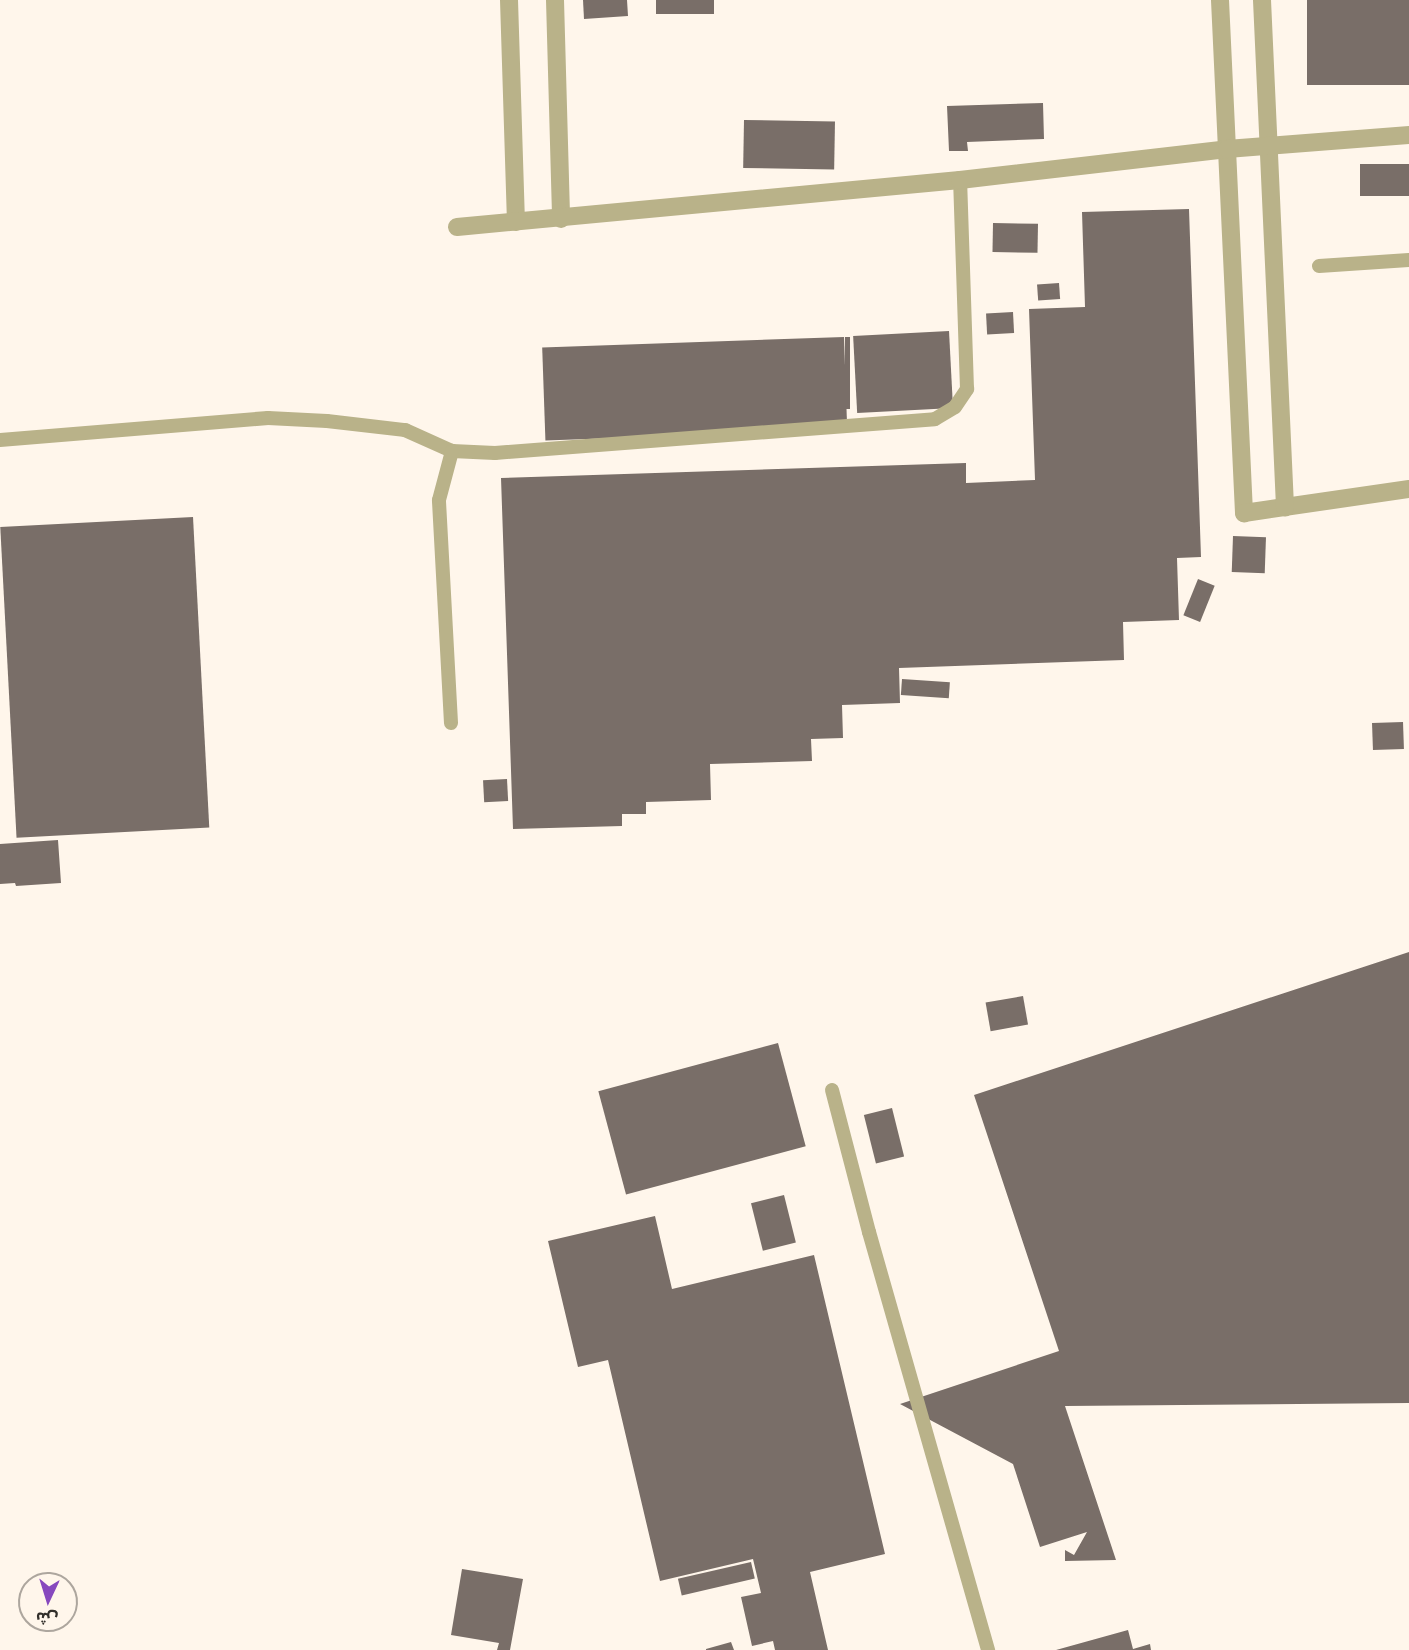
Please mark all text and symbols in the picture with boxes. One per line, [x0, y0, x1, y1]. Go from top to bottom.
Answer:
north arrow [18, 1572, 78, 1632]
text: ش [35, 1608, 58, 1629]

